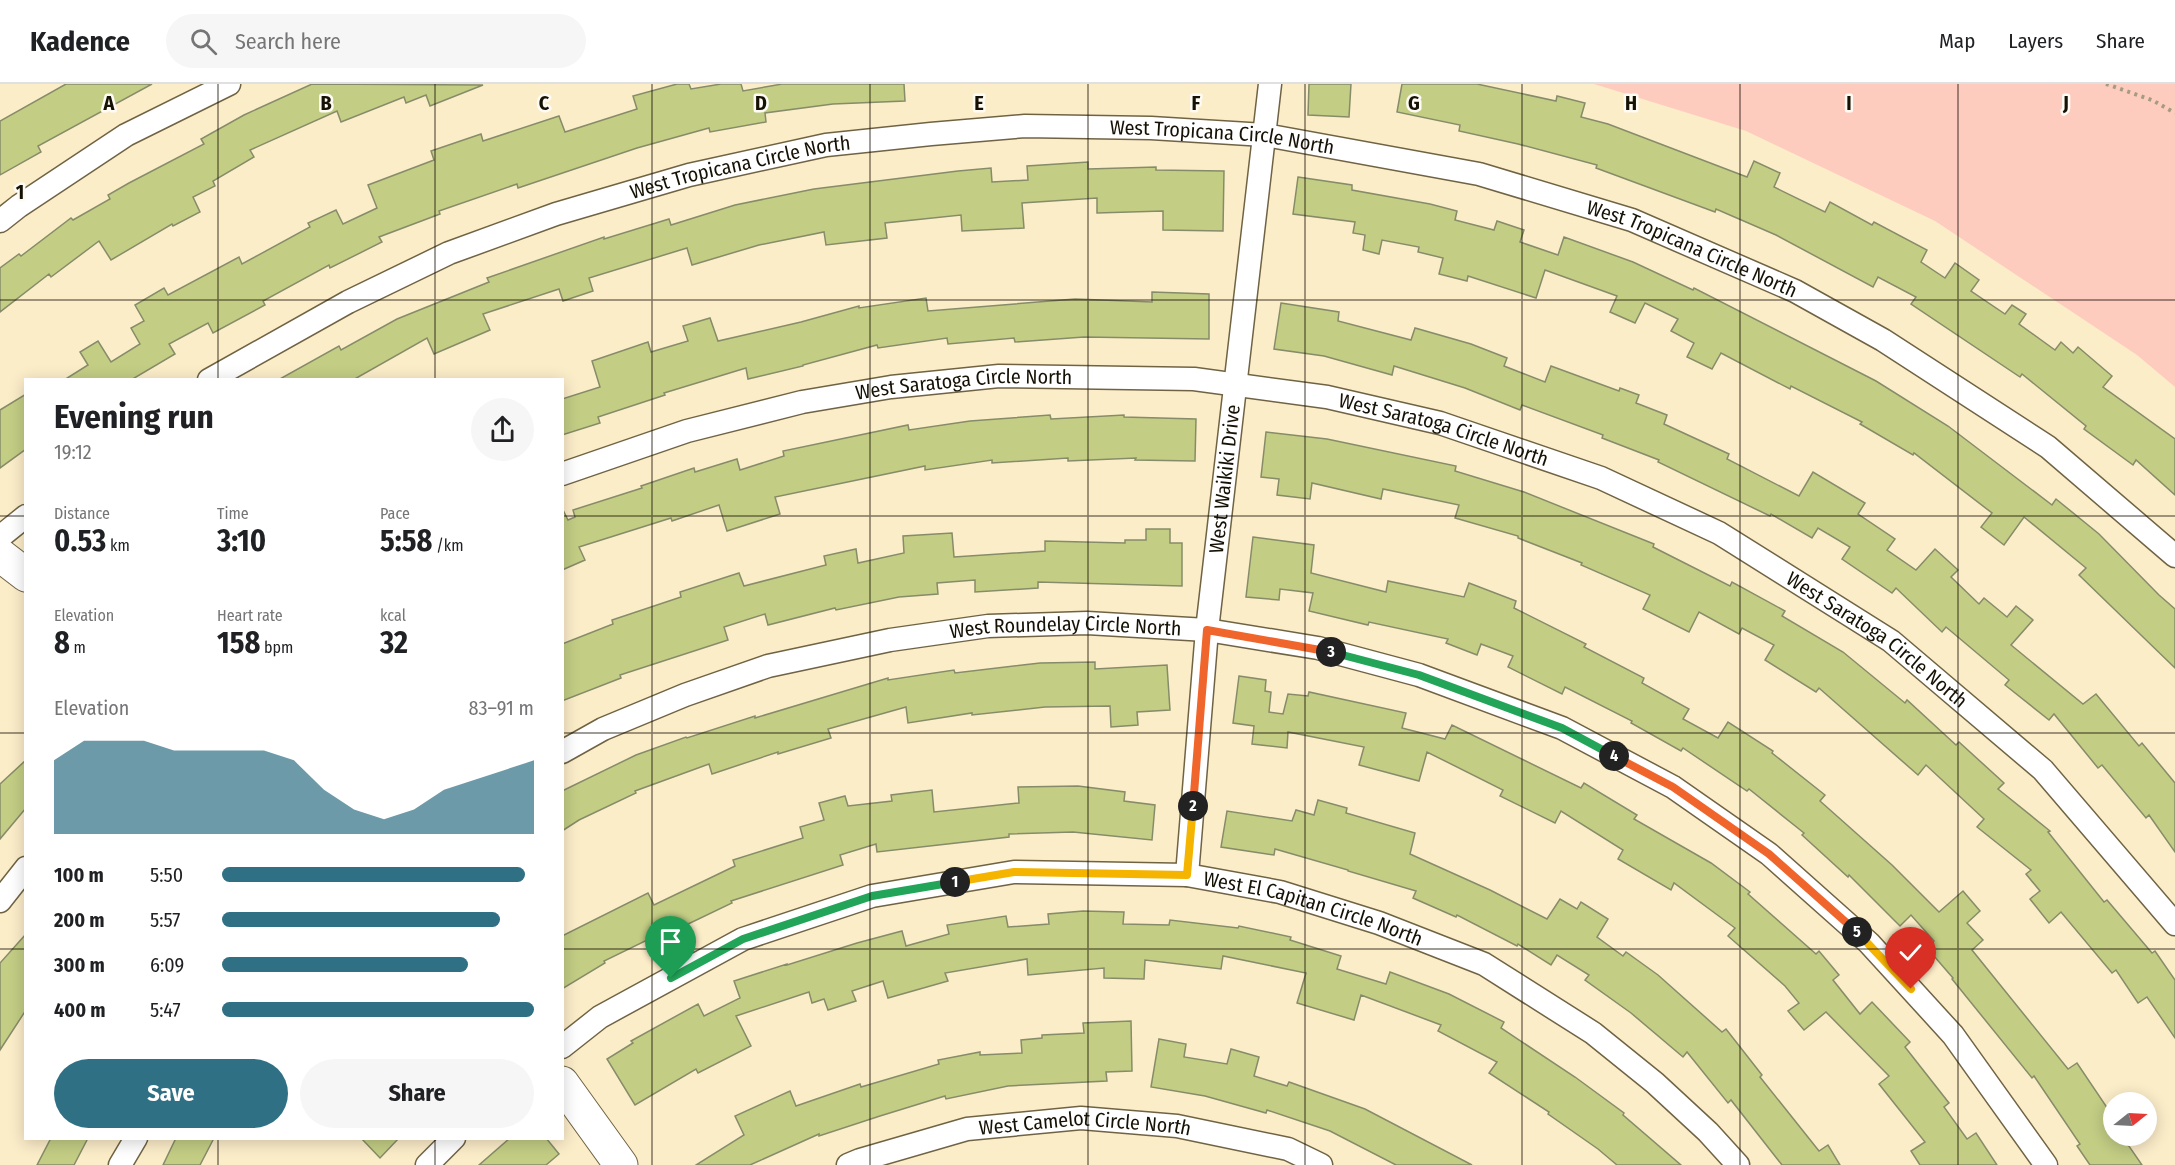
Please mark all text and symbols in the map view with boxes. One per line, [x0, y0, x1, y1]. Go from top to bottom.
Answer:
search box [166, 14, 586, 68]
text: Kadence [30, 25, 130, 58]
icon: search [187, 25, 220, 58]
text: Search here [235, 28, 341, 55]
text: Map [1939, 28, 1975, 54]
text: Layers [2008, 28, 2063, 54]
text: Share [2096, 28, 2145, 54]
text: A [103, 91, 116, 115]
text: B [320, 91, 332, 115]
text: C [539, 91, 550, 115]
text: D [755, 91, 767, 115]
text: E [974, 91, 984, 115]
text: F [1192, 91, 1201, 115]
text: G [1408, 91, 1420, 115]
text: H [1625, 91, 1637, 115]
text: I [1846, 91, 1852, 115]
text: J [2062, 91, 2069, 115]
street label: West Tropicana Circle North [1110, 115, 1336, 159]
street label: West Tropicana Circle North [627, 131, 852, 204]
text: 1 [16, 180, 24, 204]
street label: West Tropicana Circle North [1584, 195, 1801, 303]
street label: West Saratoga Circle North [854, 364, 1072, 405]
street label: West Saratoga Circle North [1336, 388, 1552, 471]
text: Evening run [54, 397, 214, 437]
button: share [471, 398, 534, 461]
street label: West Waikiki Drive [1204, 403, 1245, 554]
text: 19:12 [54, 440, 92, 464]
text: Distance [54, 504, 110, 523]
text: Time [217, 504, 249, 523]
text: Pace [380, 504, 410, 523]
text: 0.53 [54, 523, 106, 559]
text: 3:10 [217, 523, 266, 559]
text: 5:58 [380, 523, 432, 559]
text: km [106, 536, 130, 555]
text: /km [432, 536, 463, 555]
street label: West Saratoga Circle North [1782, 567, 1972, 713]
text: Elevation [54, 606, 114, 625]
text: Heart rate [217, 606, 283, 625]
text: kcal [380, 606, 406, 625]
street label: West Roundelay Circle North [948, 611, 1182, 643]
text: 8 [54, 625, 70, 661]
text: 158 [217, 625, 260, 661]
text: 32 [380, 625, 408, 661]
pin: 3 [1316, 637, 1346, 667]
text: m [70, 638, 86, 657]
text: bpm [260, 638, 293, 657]
text: 3 [1327, 642, 1335, 661]
text: Elevation [54, 696, 129, 720]
text: 83–91 m [468, 696, 534, 720]
pin: 4 [1599, 741, 1629, 771]
text: 4 [1610, 746, 1618, 765]
pin: 2 [1178, 791, 1208, 821]
text: 2 [1189, 796, 1197, 815]
text: 100 m [54, 863, 104, 887]
text: 5:50 [150, 863, 183, 887]
street label: West El Capitan Circle North [1202, 866, 1426, 951]
pin: 1 [940, 867, 970, 897]
text: 1 [952, 872, 958, 891]
text: 200 m [54, 908, 105, 932]
text: 5:57 [150, 908, 180, 932]
pin [645, 916, 696, 978]
pin: 5 [1842, 917, 1872, 947]
text: 5 [1853, 922, 1861, 941]
icon: arrive [654, 925, 687, 958]
pin [1885, 927, 1936, 989]
icon: check [1894, 936, 1927, 969]
text: 300 m [54, 953, 105, 977]
text: 6:09 [150, 953, 184, 977]
text: 400 m [54, 998, 106, 1022]
text: 5:47 [150, 998, 181, 1022]
button: Save [54, 1059, 288, 1128]
button: Share [300, 1059, 534, 1128]
north arrow [2103, 1092, 2157, 1146]
map controls [2103, 1092, 2157, 1146]
street label: West Camelot Circle North [978, 1106, 1193, 1141]

